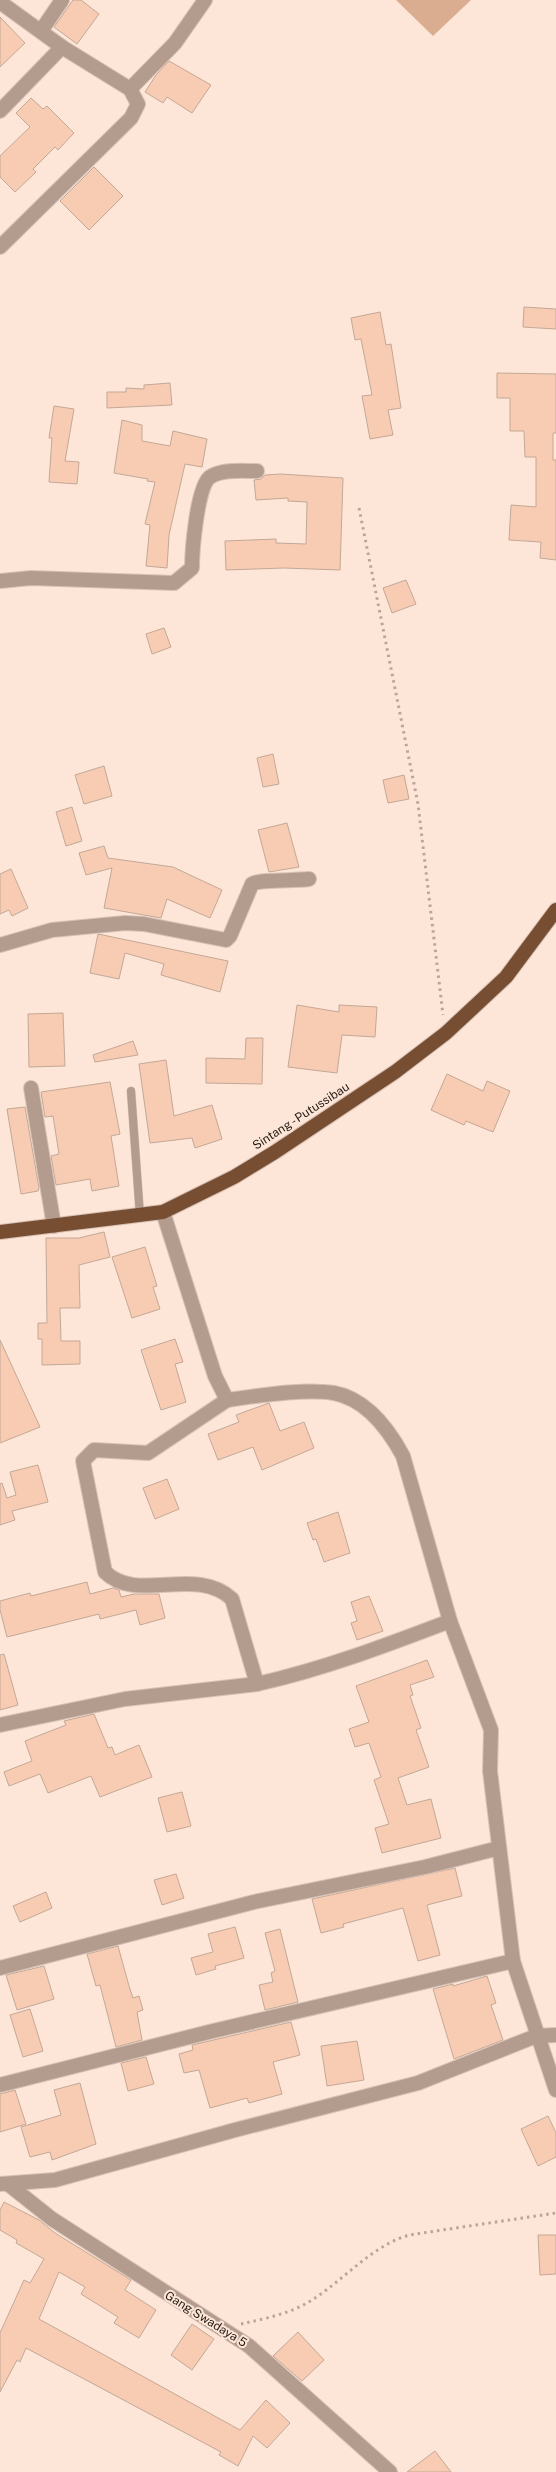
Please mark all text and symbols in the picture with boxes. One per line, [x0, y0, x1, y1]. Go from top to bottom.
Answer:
street label: Sintang - Putussibau [250, 1079, 352, 1152]
street label: Gang Swadaya 5 [163, 2288, 250, 2350]

